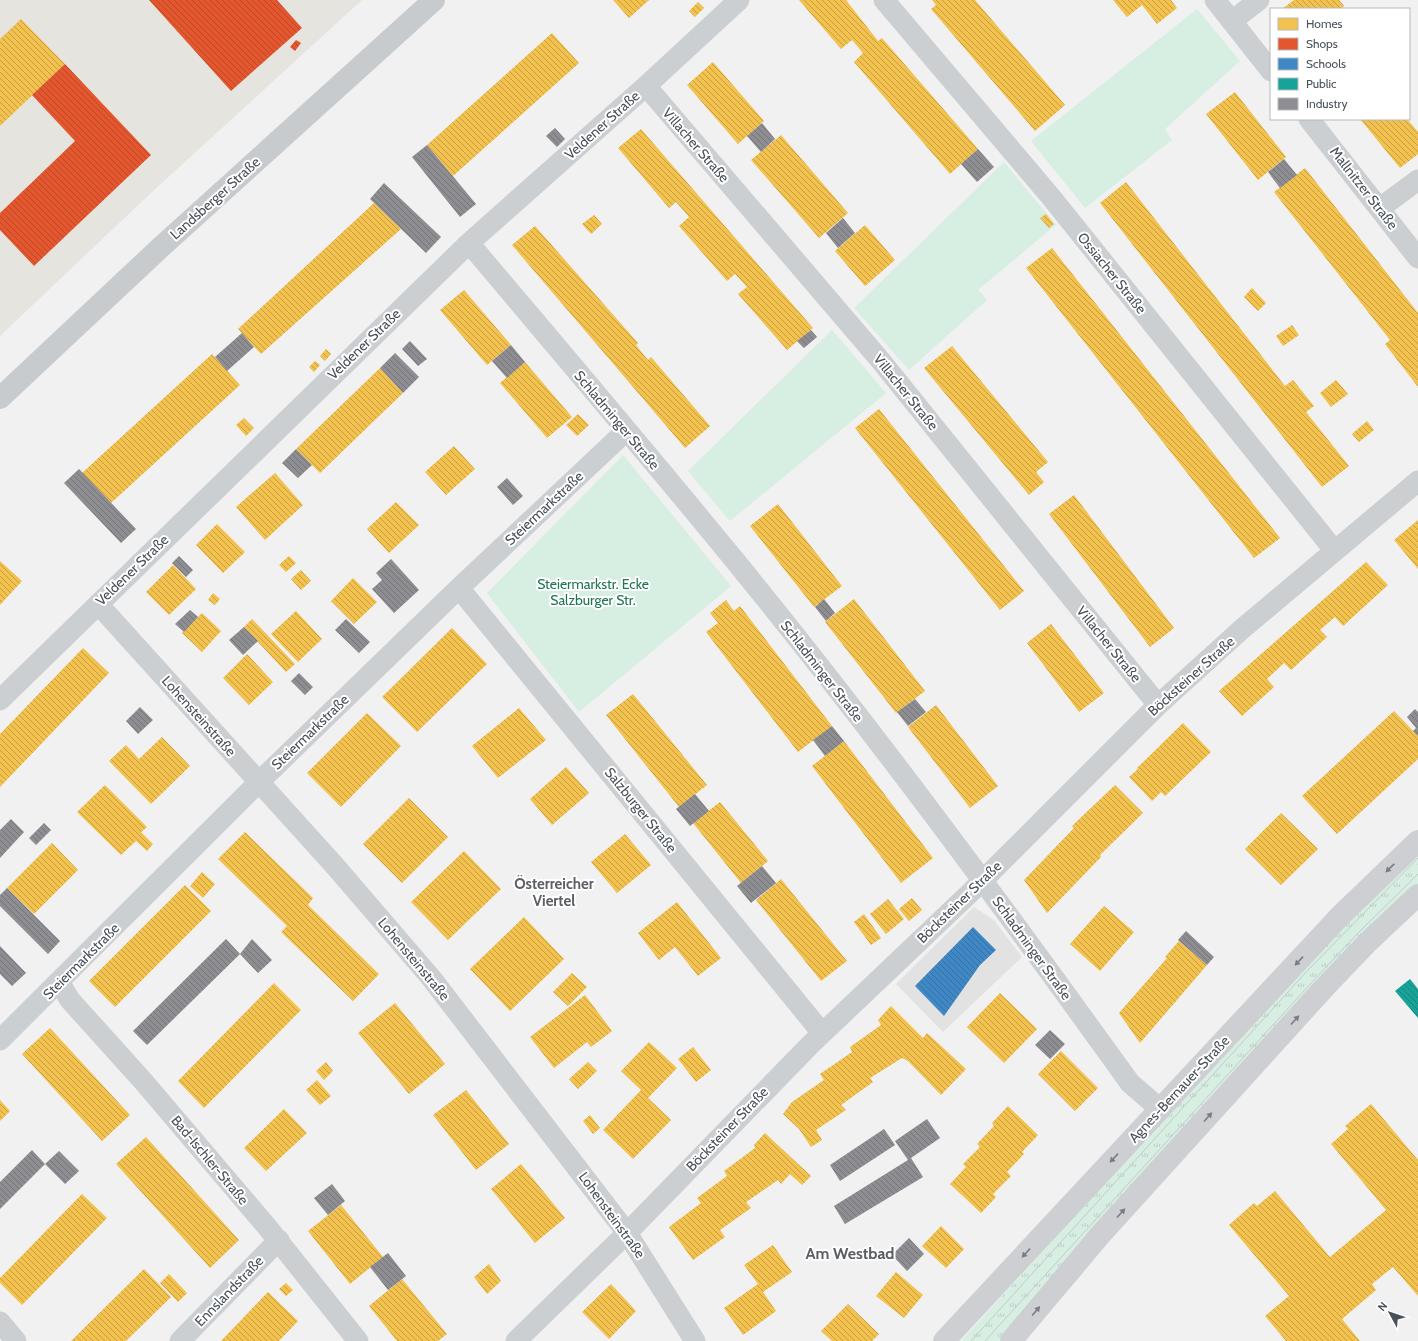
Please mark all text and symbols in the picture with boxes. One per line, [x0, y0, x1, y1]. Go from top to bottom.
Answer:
legend [1270, 8, 1410, 120]
text: Homes [1306, 16, 1343, 31]
text: Shops [1306, 36, 1338, 51]
text: Schools [1306, 56, 1346, 71]
text: Public [1306, 76, 1337, 91]
street label: Veldener Straße [561, 87, 643, 163]
text: Industry [1306, 96, 1347, 111]
street label: Villacher Straße [659, 104, 733, 186]
street label: Mallnitzer Straße [1326, 143, 1402, 233]
street label: Landsberger Straße [166, 153, 264, 243]
street label: Ossiacher Straße [1074, 229, 1150, 317]
street label: Veldener Straße [324, 305, 404, 383]
street label: Villacher Straße [870, 350, 942, 434]
street label: Schladminger Straße [570, 367, 664, 473]
street label: Steiermarkstraße [501, 467, 587, 549]
street label: Veldener Straße [92, 531, 172, 609]
park label: Steiermarkstr. Ecke Salzburger Str. [537, 575, 649, 609]
street label: Villacher Straße [1073, 602, 1145, 686]
street label: Schladminger Straße [777, 617, 867, 725]
street label: Böcksteiner Straße [1144, 632, 1238, 720]
street label: Lohensteinstraße [158, 672, 240, 760]
street label: Steiermarkstraße [267, 691, 353, 773]
street label: Salzburger Straße [601, 764, 681, 856]
street label: Böcksteiner Straße [913, 857, 1005, 947]
one-way arrow [1385, 863, 1395, 873]
district label: Österreicher Viertel [514, 874, 594, 910]
street label: Schladminger Straße [988, 893, 1076, 1003]
street label: Lohensteinstraße [374, 914, 454, 1004]
street label: Steiermarkstraße [39, 919, 123, 1003]
one-way arrow [1295, 956, 1304, 965]
one-way arrow [1291, 1015, 1300, 1025]
street label: Agnes-Bernauer-Straße [1125, 1032, 1233, 1146]
street label: Böcksteiner Straße [682, 1083, 772, 1175]
one-way arrow [1204, 1111, 1213, 1122]
street label: Bad-Ischler-Straße [167, 1112, 253, 1208]
one-way arrow [1110, 1153, 1119, 1163]
street label: Lohensteinstraße [575, 1168, 649, 1262]
one-way arrow [1116, 1208, 1126, 1218]
district label: Am Westbad [805, 1244, 895, 1263]
one-way arrow [1021, 1248, 1031, 1258]
street label: Ennslandstraße [191, 1252, 267, 1330]
north arrow [1370, 1293, 1410, 1333]
text: N [1374, 1299, 1390, 1314]
one-way arrow [1032, 1306, 1041, 1317]

